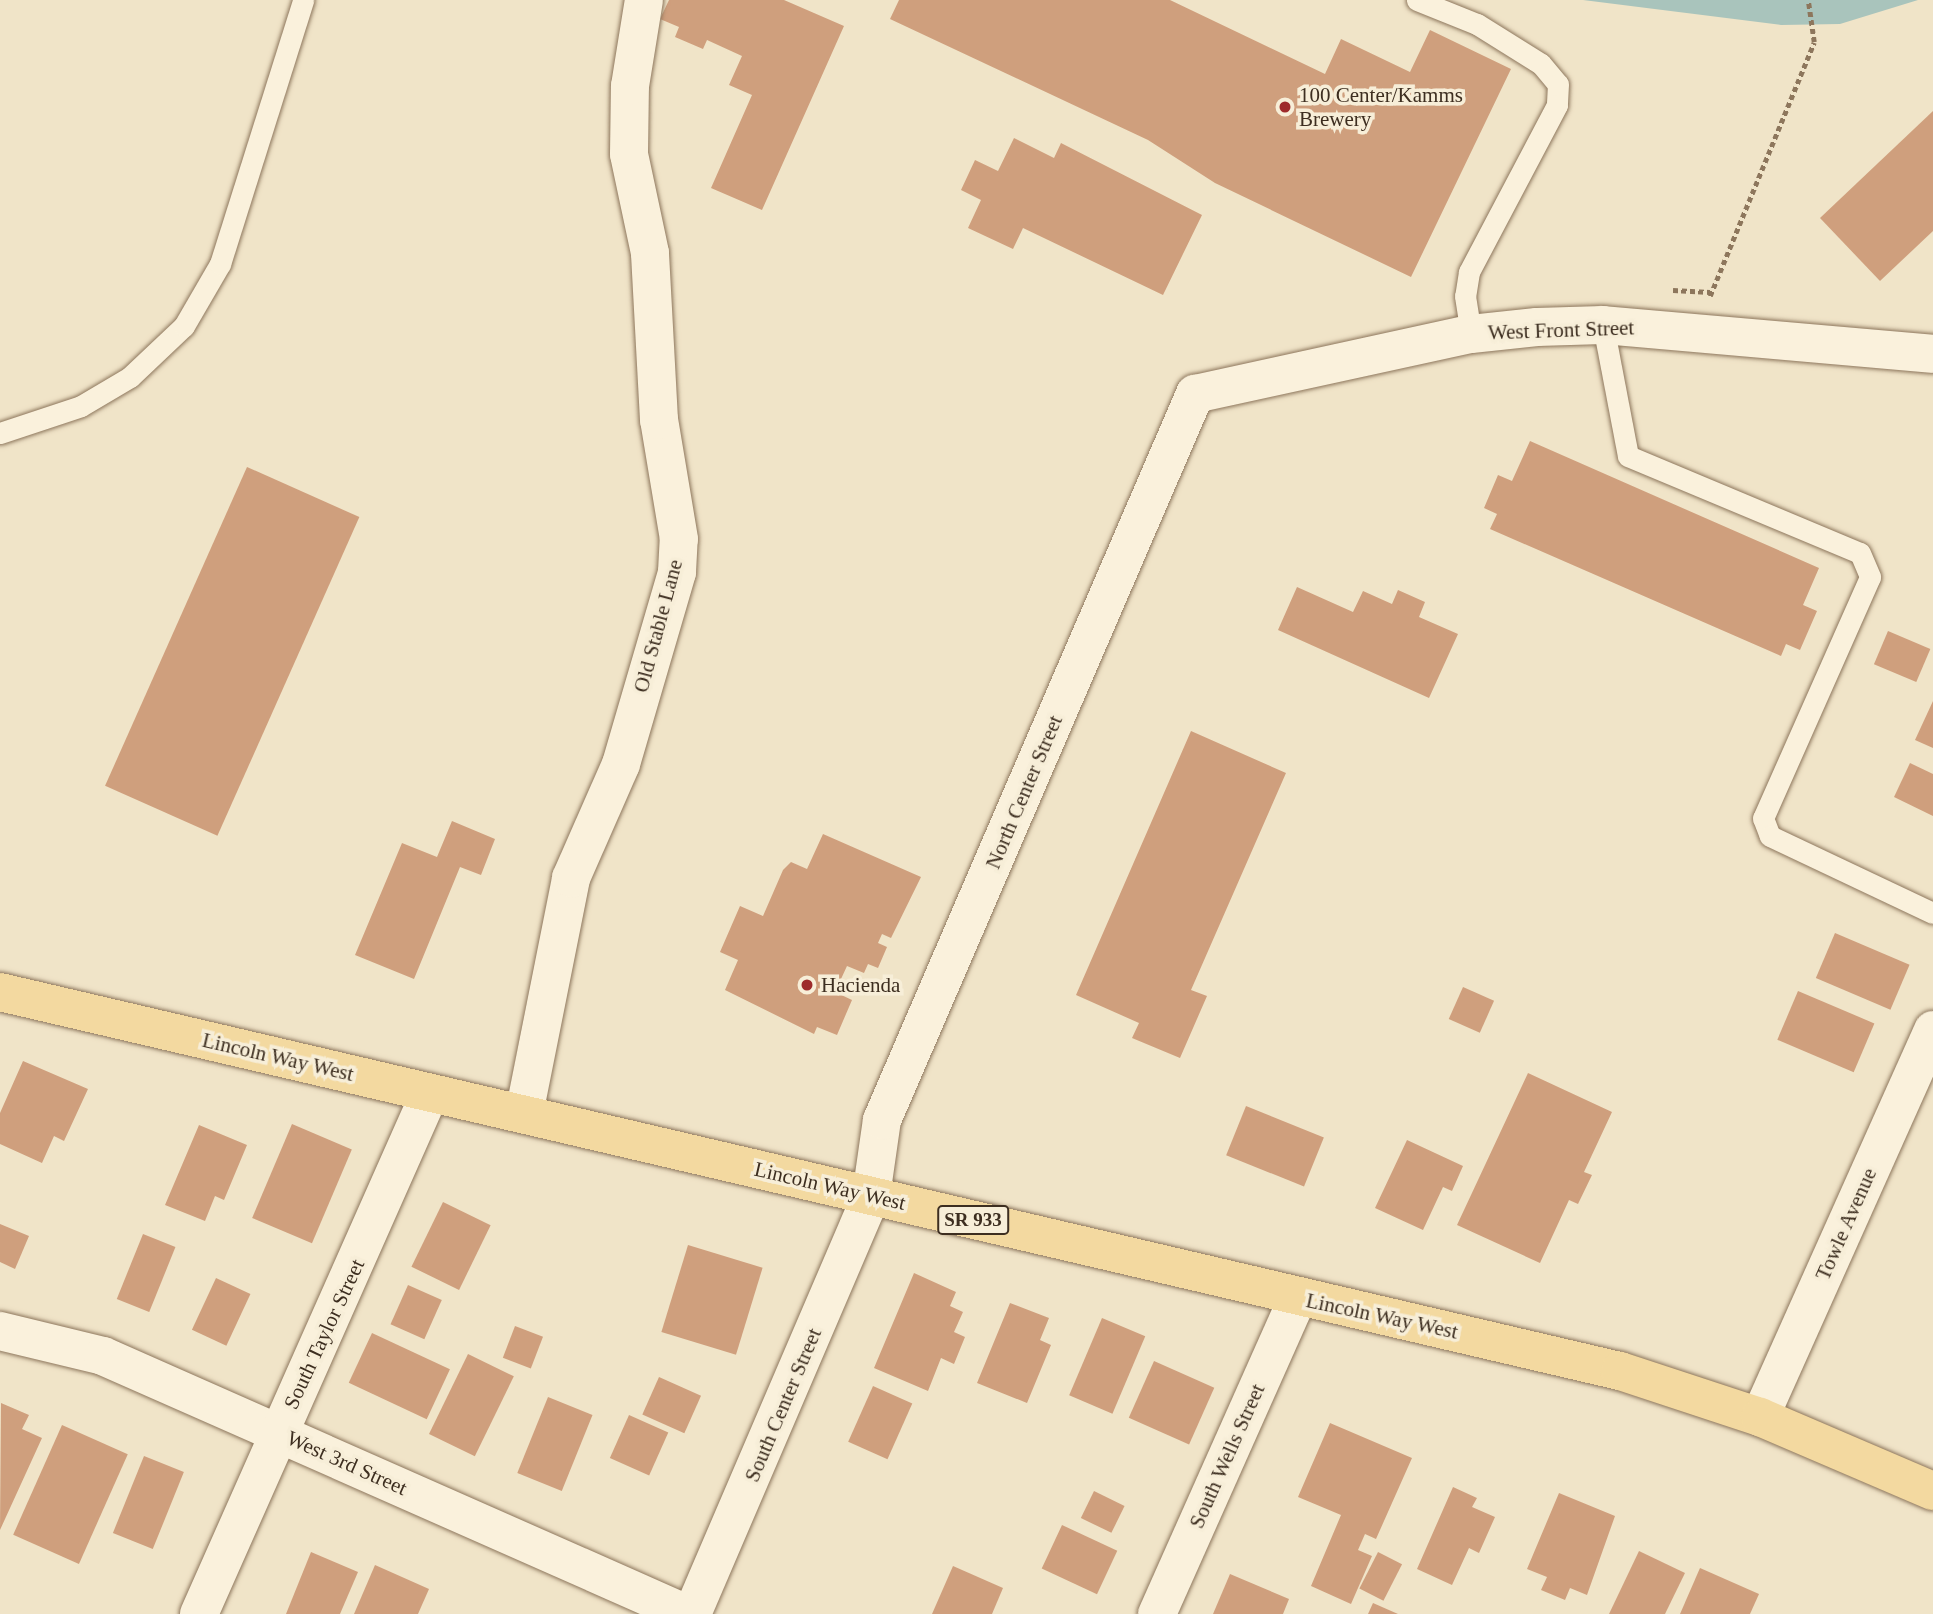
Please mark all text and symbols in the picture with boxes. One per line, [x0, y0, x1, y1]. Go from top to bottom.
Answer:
place label: 100 Center/Kamms Brewery [1299, 82, 1463, 132]
marker: 100 Center/Kamms Brewery [1277, 99, 1293, 115]
street label: West Front Street [1487, 315, 1635, 345]
street label: Old Stable Lane [628, 557, 688, 695]
street label: North Center Street [980, 711, 1068, 873]
place label: Hacienda [821, 972, 900, 998]
marker: Hacienda [799, 977, 815, 993]
street label: Lincoln Way West [200, 1027, 356, 1087]
street label: Lincoln Way West [752, 1156, 908, 1216]
street label: Towle Avenue [1810, 1164, 1882, 1284]
road number: SR 933 [936, 1204, 1010, 1236]
street label: South Taylor Street [278, 1255, 370, 1413]
street label: Lincoln Way West [1303, 1288, 1461, 1344]
street label: South Center Street [739, 1324, 827, 1486]
street label: South Wells Street [1184, 1380, 1270, 1532]
street label: West 3rd Street [283, 1425, 411, 1501]

